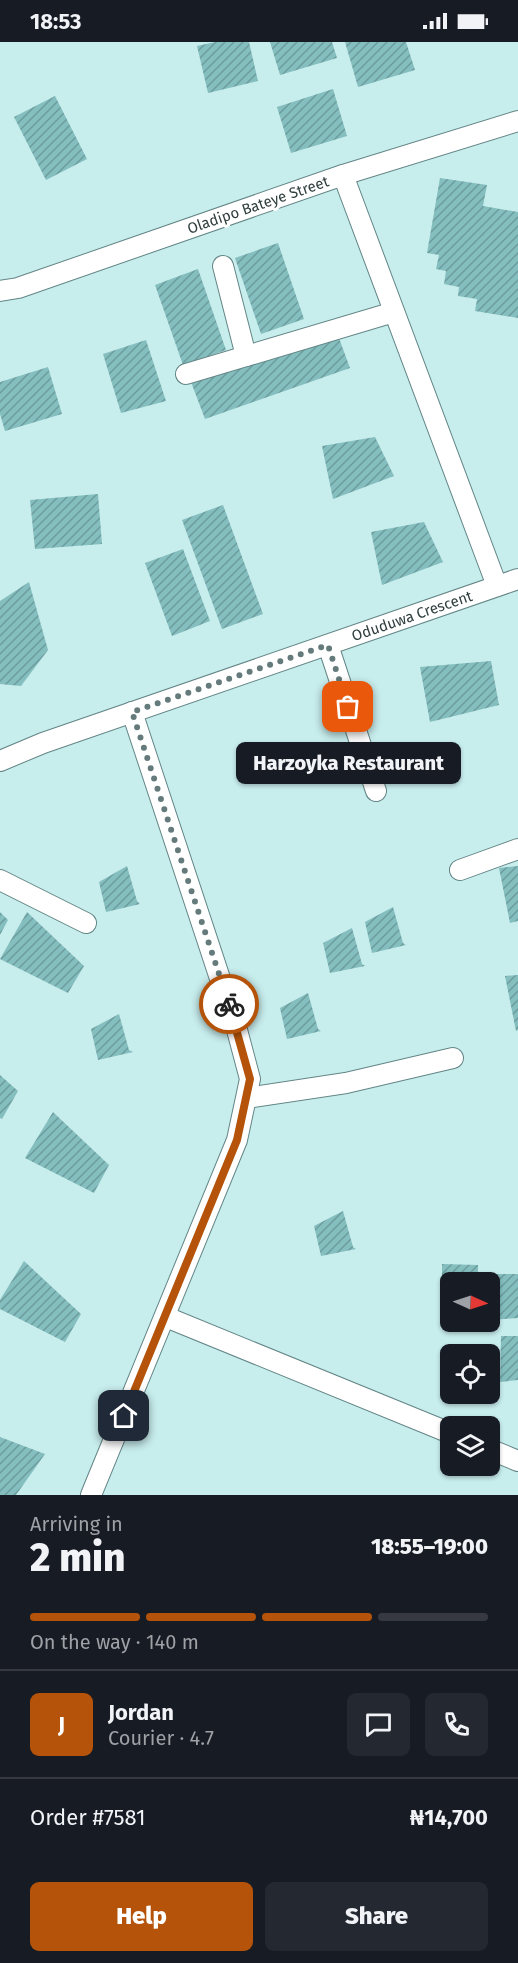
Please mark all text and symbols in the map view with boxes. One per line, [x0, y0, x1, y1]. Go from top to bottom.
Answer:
text: 18:53 [30, 8, 81, 35]
street label: Oladipo Bateye Street [185, 172, 332, 238]
street label: Oduduwa Crescent [349, 587, 475, 645]
pin [322, 681, 373, 732]
icon: bag [331, 690, 364, 723]
callout: Harzoyka Restaurant [236, 743, 460, 785]
text: Harzoyka Restaurant [253, 751, 444, 775]
courier [199, 974, 259, 1034]
icon: bike [213, 988, 246, 1021]
north arrow [440, 1272, 500, 1332]
map controls [440, 1272, 500, 1476]
button: locate [440, 1344, 500, 1404]
pin [98, 1390, 149, 1441]
icon: home [107, 1399, 140, 1432]
button: layers [440, 1416, 500, 1476]
text: Arriving in [30, 1512, 123, 1536]
text: 18:55–19:00 [371, 1533, 488, 1560]
text: 2 min [30, 1535, 126, 1581]
text: On the way · 140 m [30, 1630, 199, 1654]
button: chat [347, 1693, 410, 1756]
button: phone [425, 1693, 488, 1756]
text: Jordan [108, 1699, 174, 1726]
text: J [58, 1711, 65, 1738]
text: Courier · 4.7 [108, 1726, 214, 1750]
text: Order #7581 [30, 1804, 145, 1831]
text: ₦14,700 [410, 1804, 488, 1831]
button: Help [30, 1882, 253, 1951]
button: Share [265, 1882, 488, 1951]

